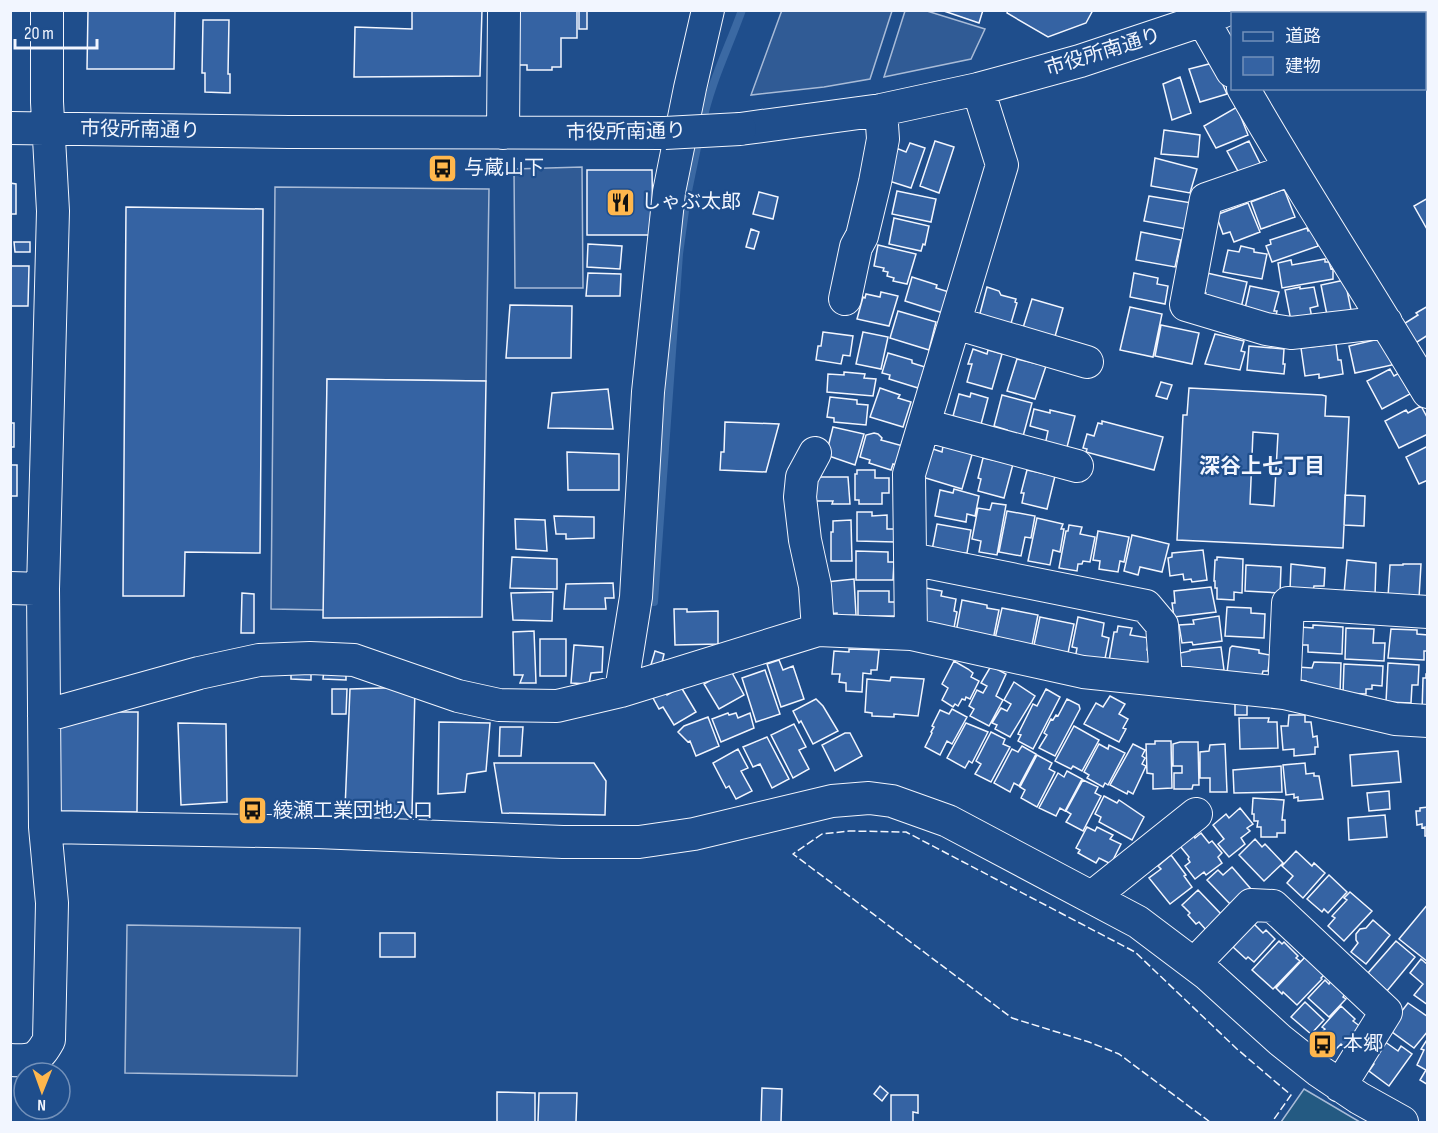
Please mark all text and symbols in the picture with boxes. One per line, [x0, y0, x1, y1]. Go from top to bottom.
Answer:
scale bar [15, 12, 98, 50]
legend [1231, 12, 1426, 90]
text: 20 m [24, 23, 54, 44]
street label: 市役所南通り [1042, 23, 1164, 81]
text: 道路 [1285, 26, 1321, 47]
text: 建物 [1285, 56, 1321, 77]
street label: 市役所南通り [80, 117, 200, 143]
street label: 市役所南通り [566, 119, 686, 145]
bus stop icon: 与蔵山下 [427, 152, 459, 184]
place label: 与蔵山下 [464, 156, 544, 180]
restaurant icon: しゃぶ太郎 [604, 186, 636, 218]
place label: しゃぶ太郎 [641, 190, 741, 214]
district label: 深谷上七丁目 [1199, 454, 1325, 479]
bus stop icon: 綾瀬工業団地入口 [236, 795, 268, 827]
place label: 綾瀬工業団地入口 [273, 799, 433, 823]
bus stop icon: 本郷 [1306, 1028, 1338, 1060]
place label: 本郷 [1343, 1032, 1383, 1056]
north arrow [12, 1061, 72, 1121]
text: N [37, 1095, 46, 1114]

